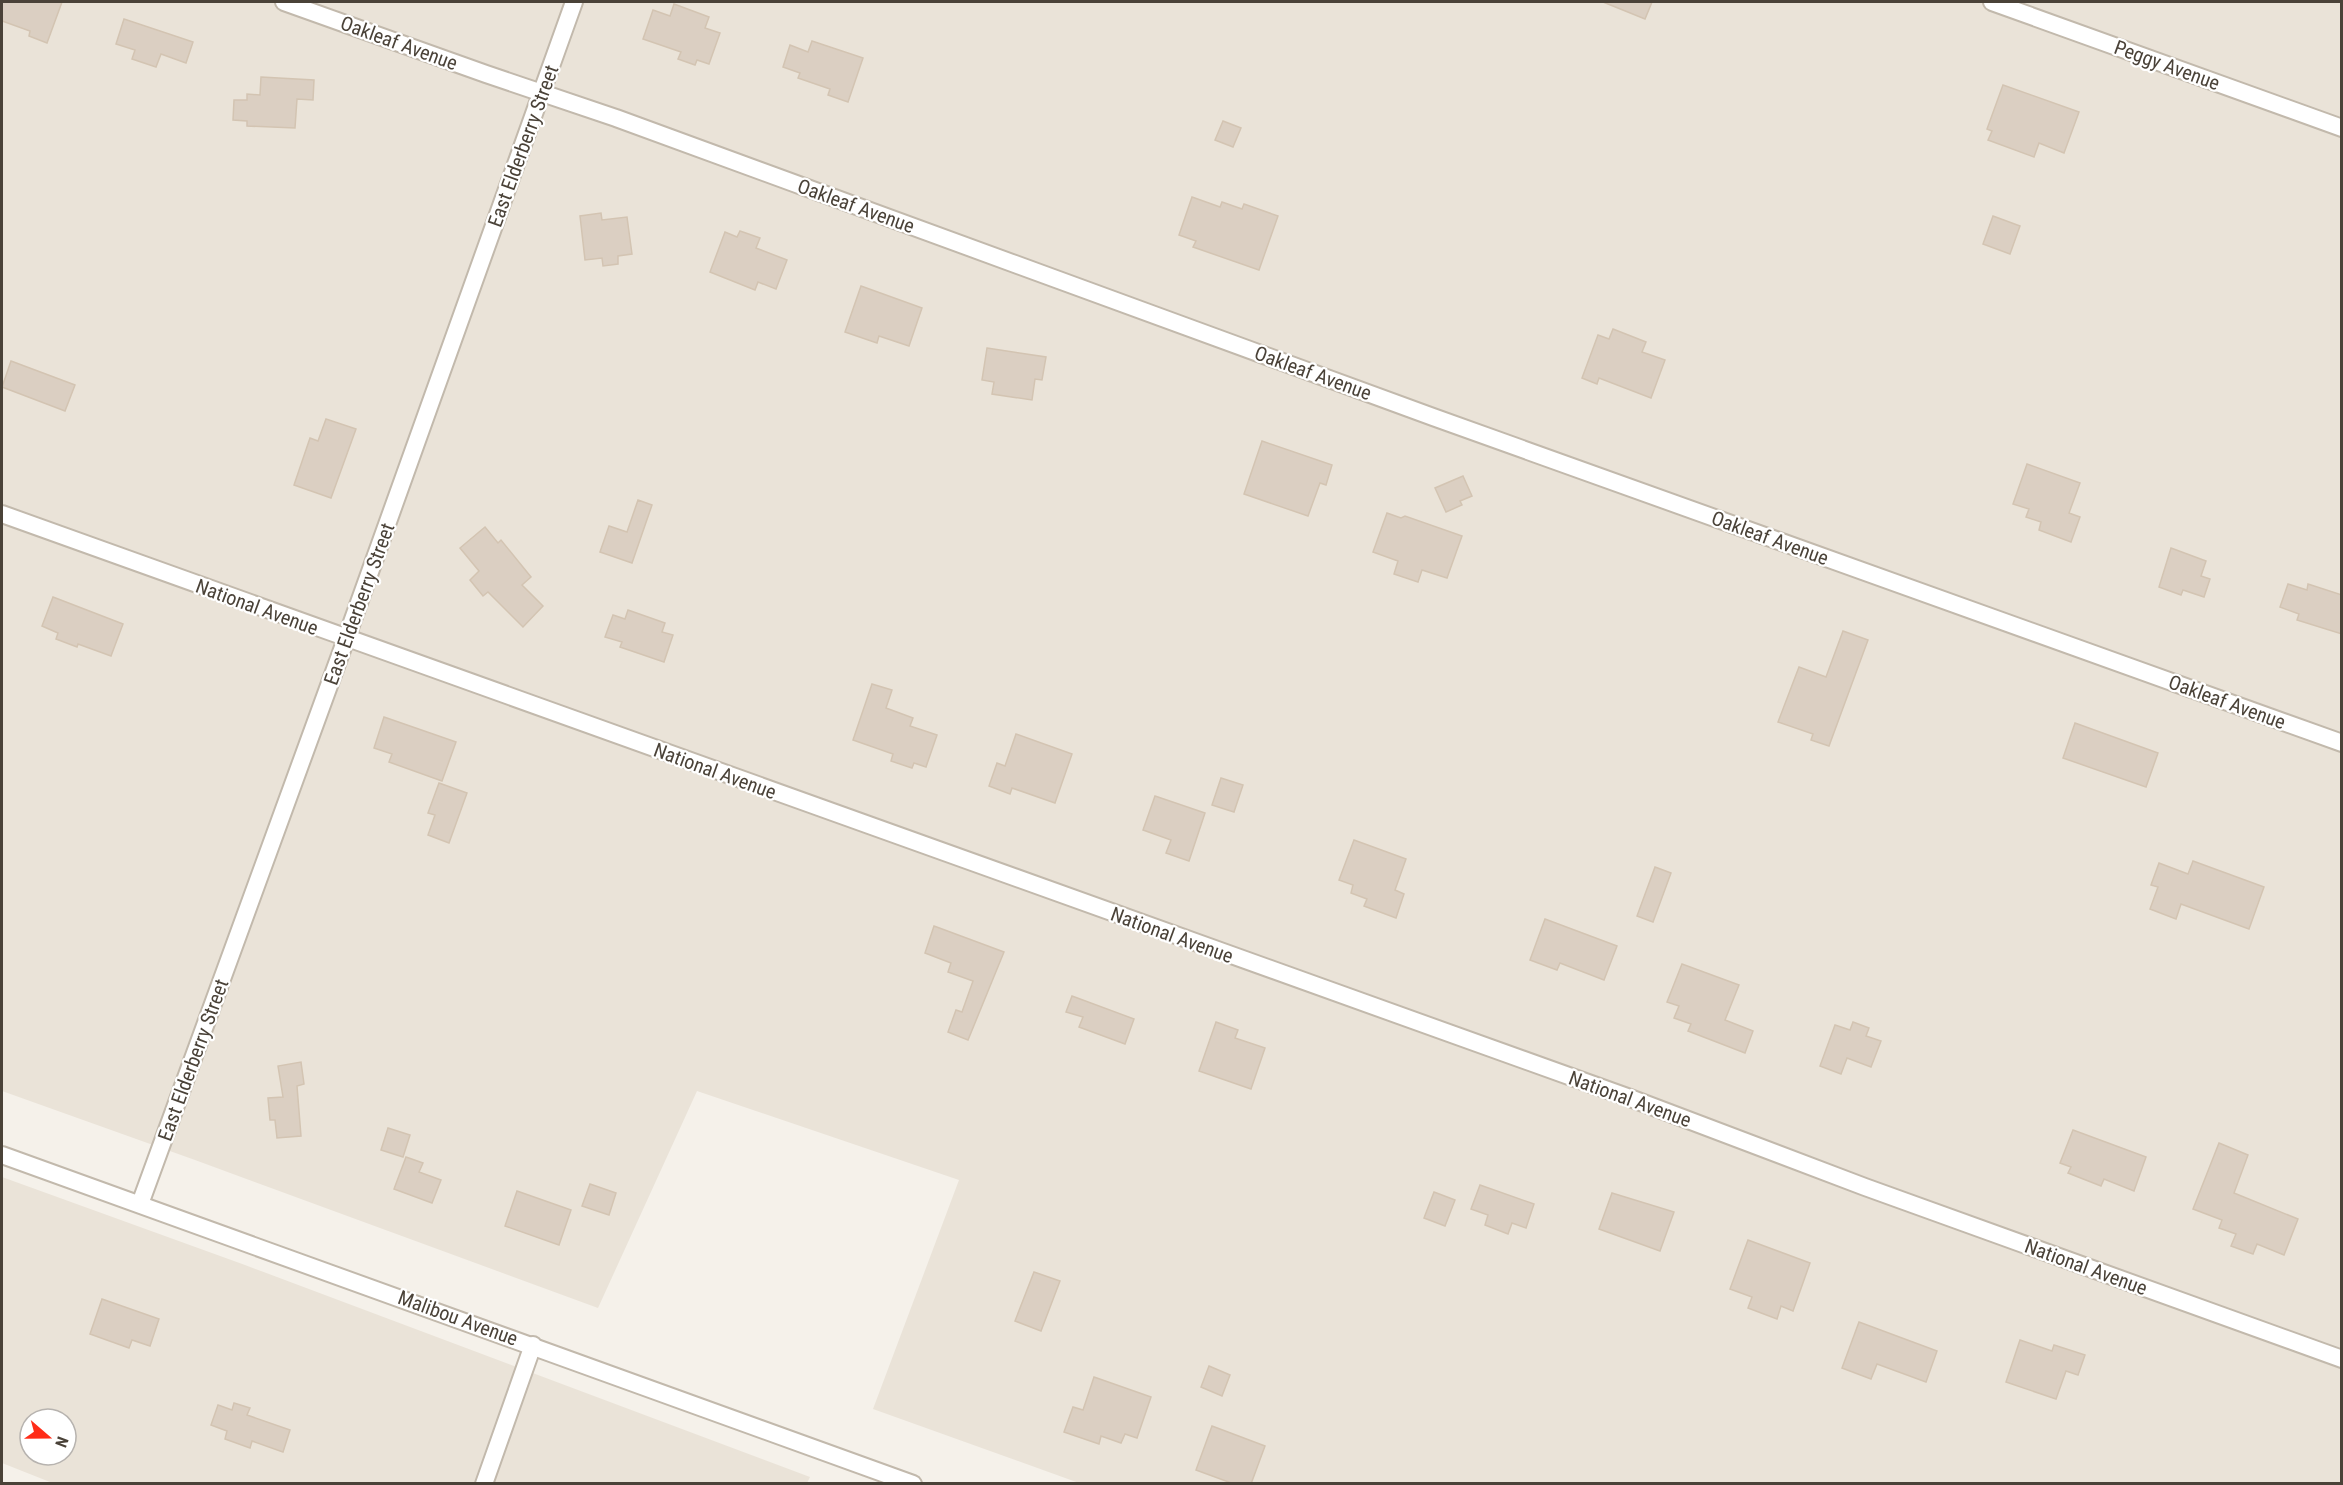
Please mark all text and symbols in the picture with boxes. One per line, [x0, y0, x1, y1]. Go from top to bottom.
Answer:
street label: Oakleaf Avenue [337, 11, 461, 75]
street label: Peggy Avenue [2111, 35, 2223, 95]
street label: East Elderberry Street [483, 62, 563, 230]
street label: Oakleaf Avenue [794, 174, 918, 238]
street label: Oakleaf Avenue [1251, 341, 1375, 405]
street label: Oakleaf Avenue [1708, 506, 1832, 570]
street label: East Elderberry Street [319, 520, 399, 688]
street label: National Avenue [192, 574, 322, 640]
street label: Oakleaf Avenue [2165, 670, 2289, 734]
street label: National Avenue [650, 738, 780, 804]
street label: National Avenue [1107, 902, 1237, 968]
street label: East Elderberry Street [153, 976, 233, 1144]
street label: National Avenue [1565, 1066, 1695, 1132]
street label: National Avenue [2021, 1234, 2151, 1300]
street label: Malibou Avenue [395, 1285, 521, 1351]
north arrow [18, 1407, 78, 1467]
text: N [51, 1434, 72, 1450]

